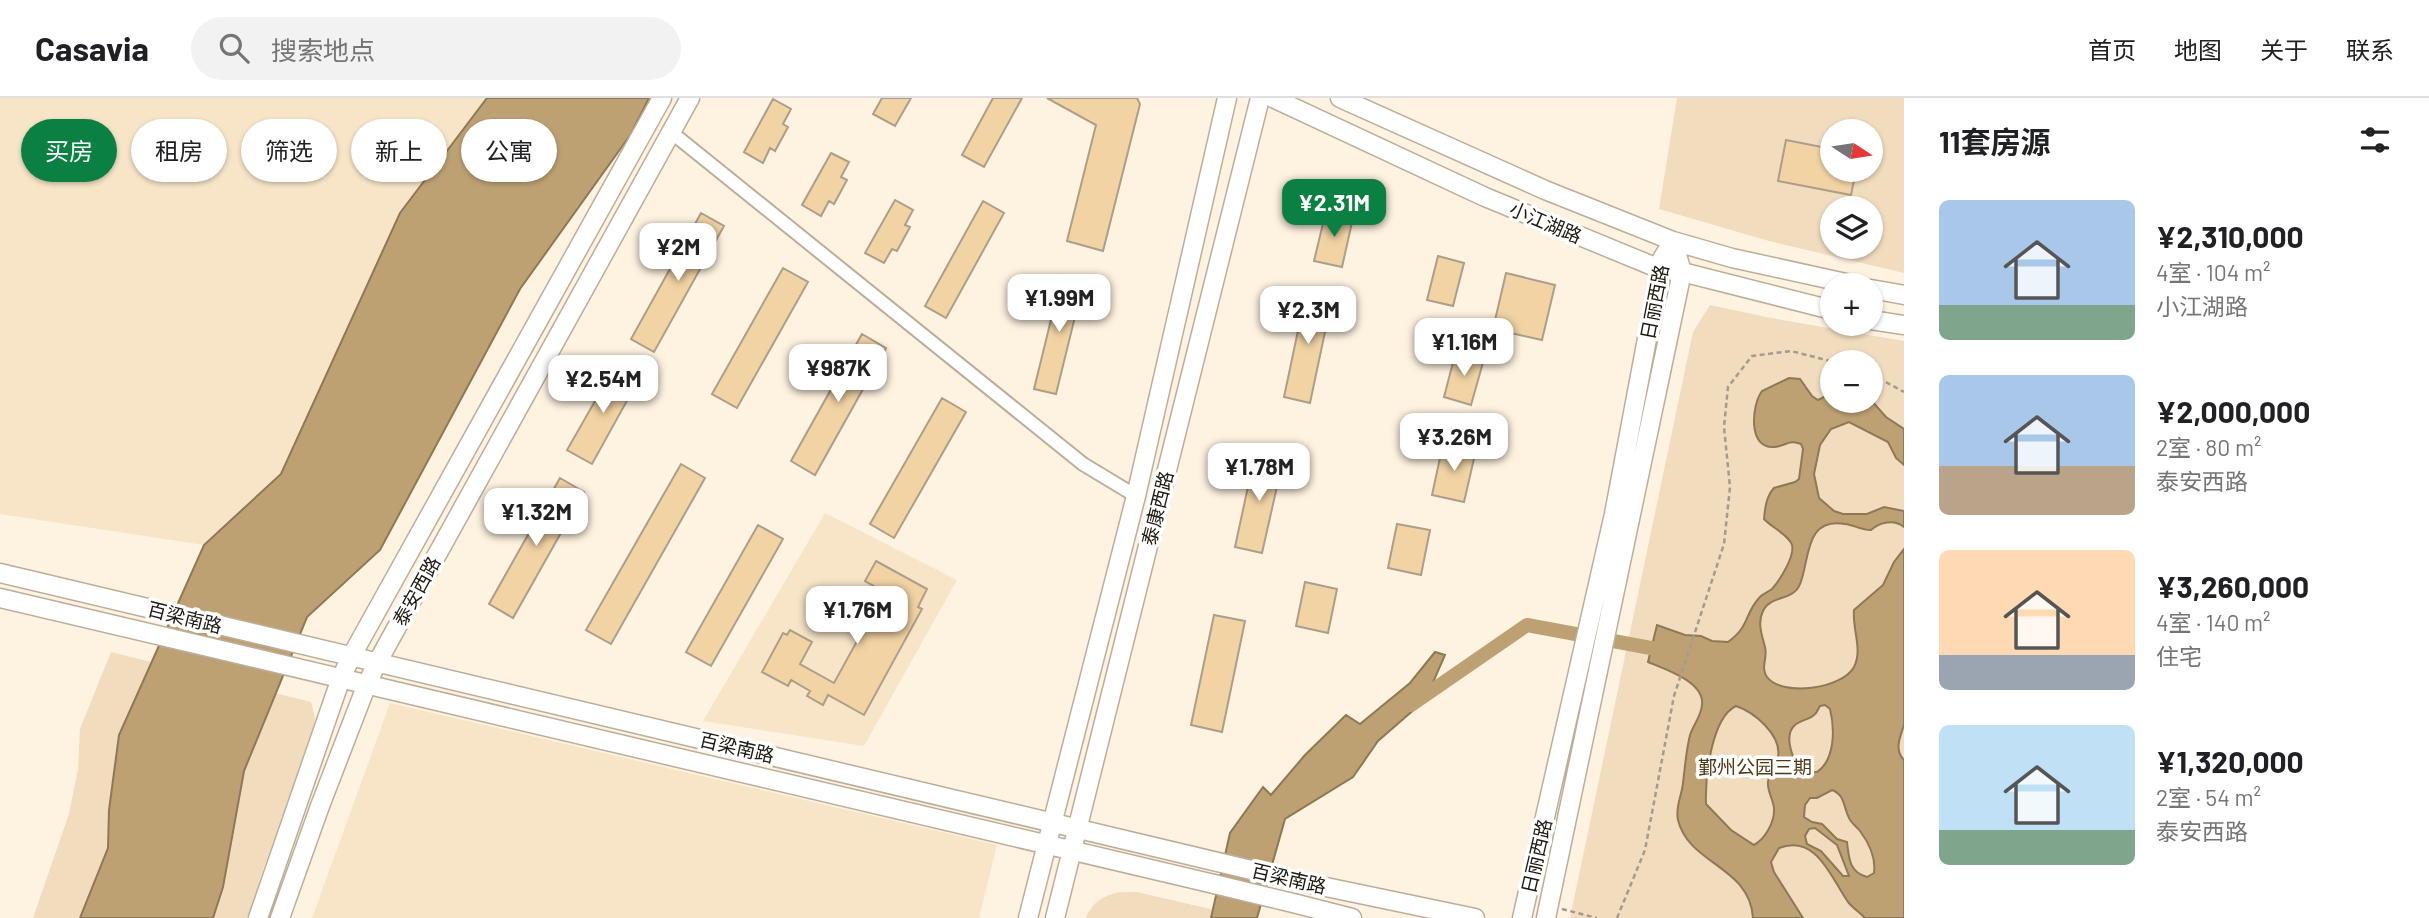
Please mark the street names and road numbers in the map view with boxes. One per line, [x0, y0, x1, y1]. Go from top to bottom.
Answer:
street label: 小江湖路 [1507, 197, 1585, 247]
street label: 日丽西路 [1635, 262, 1673, 342]
street label: 泰康西路 [1137, 468, 1177, 548]
street label: 泰安西路 [388, 552, 444, 630]
street label: 百梁南路 [145, 597, 225, 637]
street label: 百梁南路 [697, 727, 777, 767]
street label: 日丽西路 [1516, 816, 1556, 896]
street label: 百梁南路 [1249, 858, 1329, 898]

